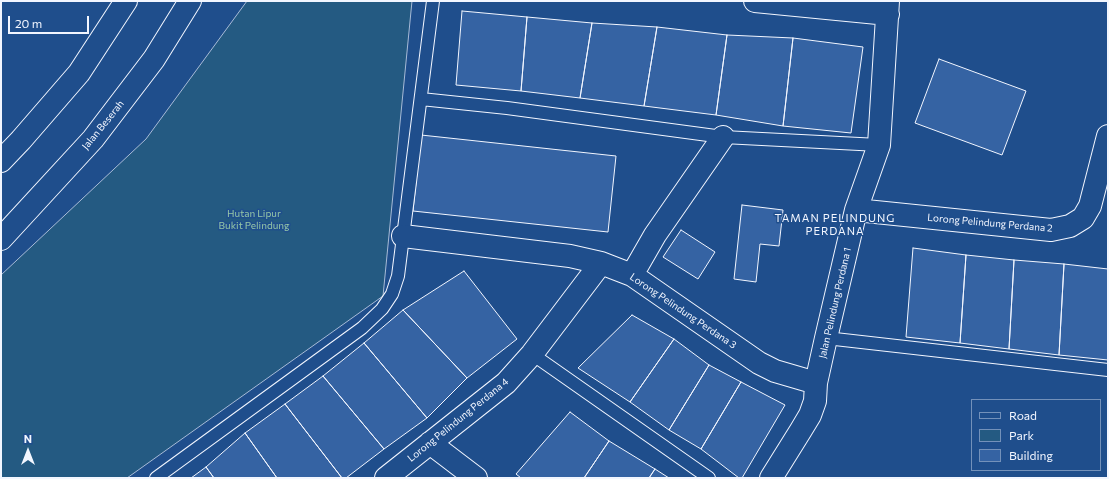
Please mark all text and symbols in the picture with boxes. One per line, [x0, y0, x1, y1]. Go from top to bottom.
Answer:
scale bar [10, 8, 91, 34]
text: 20 m [15, 16, 42, 30]
street label: Jalan Beserah [79, 98, 127, 152]
park label: Hutan Lipur Bukit Pelindung [219, 208, 289, 232]
district label: TAMAN PELINDUNG PERDANA [775, 211, 895, 237]
street label: Lorong Pelindung Perdana 2 [927, 212, 1053, 234]
street label: Jalan Pelindung Perdana 1 [816, 246, 854, 360]
street label: Lorong Pelindung Perdana 3 [627, 271, 739, 351]
street label: Lorong Pelindung Perdana 4 [405, 376, 511, 464]
legend [971, 399, 1101, 471]
text: Road [1009, 408, 1037, 422]
text: Park [1009, 428, 1034, 442]
north arrow [8, 431, 48, 471]
text: N [24, 432, 32, 445]
text: Building [1009, 448, 1053, 462]

